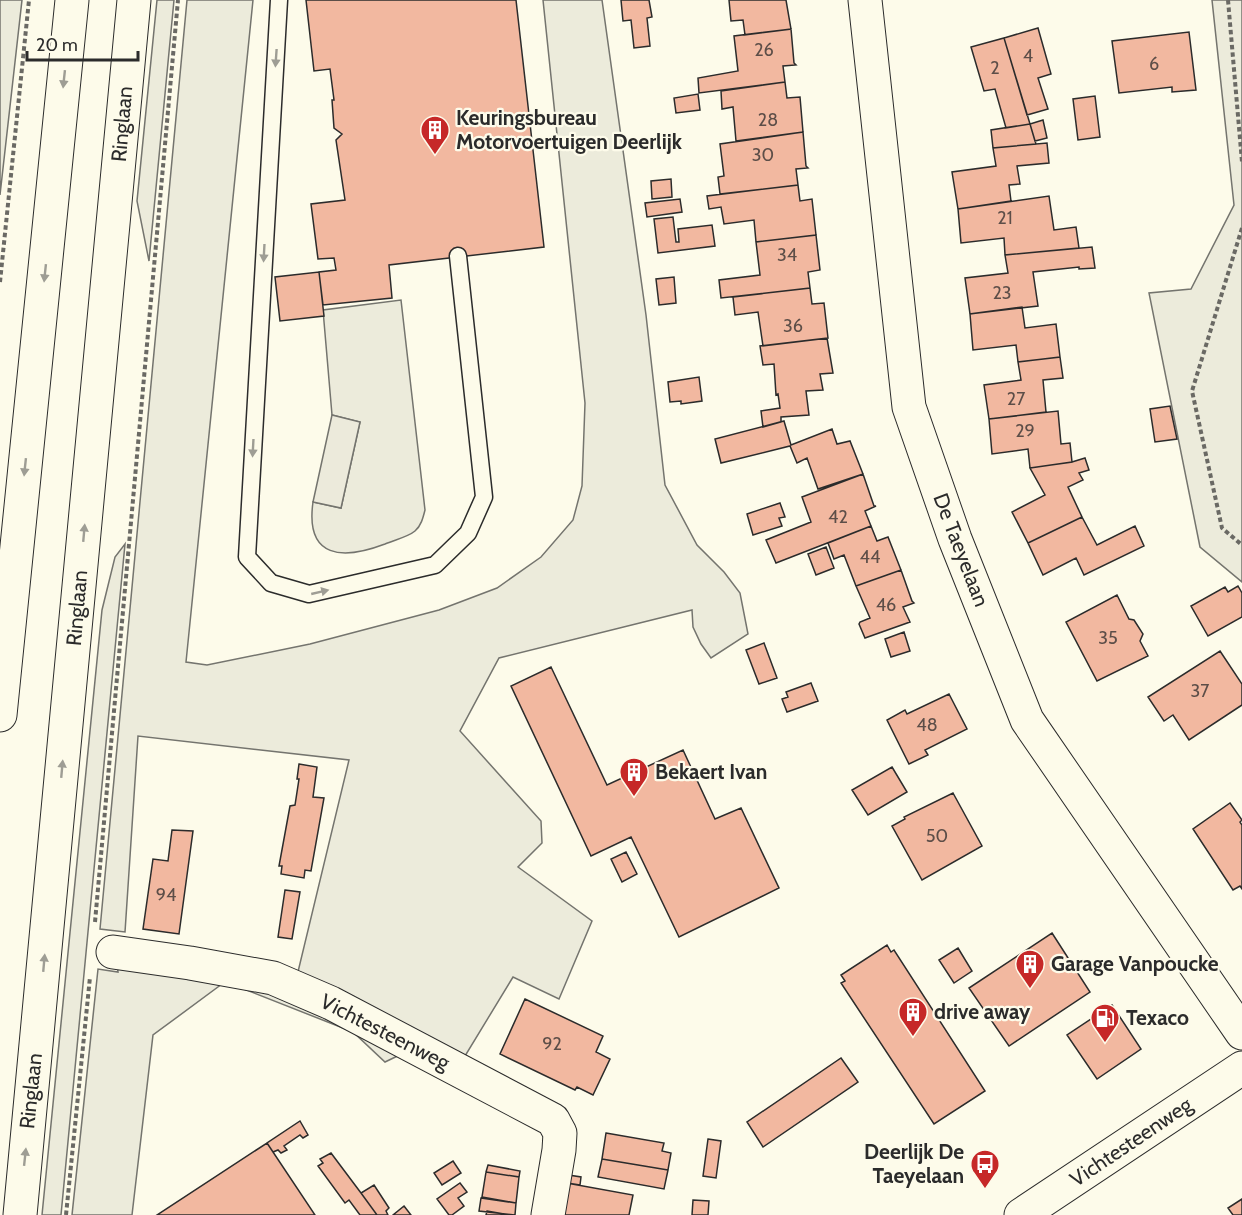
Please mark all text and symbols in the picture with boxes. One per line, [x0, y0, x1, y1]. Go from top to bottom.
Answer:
scale bar [27, 24, 138, 62]
text: 20 m [36, 34, 78, 56]
house number: 26 [754, 39, 774, 61]
house number: 4 [1023, 45, 1033, 67]
one-way arrow [271, 49, 280, 68]
house number: 6 [1149, 53, 1159, 75]
house number: 2 [990, 57, 1000, 79]
one-way arrow [60, 70, 69, 89]
street label: Ringlaan [106, 85, 137, 163]
place label: Keuringsbureau Motorvoertuigen Deerlijk [456, 105, 683, 154]
house number: 28 [758, 109, 778, 131]
building icon: Keuringsbureau Motorvoertuigen Deerlijk [419, 114, 451, 156]
house number: 30 [752, 144, 774, 166]
house number: 21 [997, 207, 1013, 229]
one-way arrow [259, 244, 268, 263]
house number: 34 [777, 244, 797, 266]
one-way arrow [40, 264, 50, 283]
house number: 23 [992, 282, 1012, 304]
house number: 36 [783, 315, 803, 337]
house number: 27 [1007, 388, 1025, 410]
house number: 29 [1015, 420, 1035, 442]
one-way arrow [249, 438, 258, 457]
one-way arrow [20, 458, 30, 477]
street label: De Taeyelaan [928, 490, 995, 610]
house number: 42 [828, 506, 848, 528]
one-way arrow [79, 523, 89, 542]
house number: 44 [860, 546, 880, 568]
street label: Ringlaan [61, 569, 92, 647]
one-way arrow [310, 586, 329, 596]
house number: 46 [876, 594, 896, 616]
house number: 35 [1098, 627, 1118, 649]
house number: 37 [1191, 680, 1209, 702]
house number: 48 [916, 714, 938, 736]
building icon: Bekaert Ivan [618, 756, 650, 798]
one-way arrow [57, 759, 67, 778]
place label: Bekaert Ivan [655, 759, 767, 784]
house number: 50 [926, 825, 948, 847]
house number: 94 [156, 884, 176, 906]
building icon: Garage Vanpoucke [1014, 948, 1046, 990]
place label: Garage Vanpoucke [1051, 951, 1219, 976]
one-way arrow [39, 953, 49, 972]
street label: Vichtesteenweg [316, 988, 455, 1075]
building icon: drive away [897, 996, 929, 1038]
place label: drive away [934, 999, 1031, 1024]
fuel station icon: Texaco [1089, 1002, 1121, 1044]
place label: Texaco [1126, 1005, 1189, 1030]
house number: 92 [542, 1033, 562, 1055]
street label: Ringlaan [14, 1052, 47, 1130]
street label: Vichtesteenweg [1065, 1091, 1197, 1192]
place label: Deerlijk De Taeyelaan [864, 1139, 964, 1188]
one-way arrow [20, 1147, 30, 1166]
bus stop icon: Deerlijk De Taeyelaan [969, 1148, 1001, 1190]

